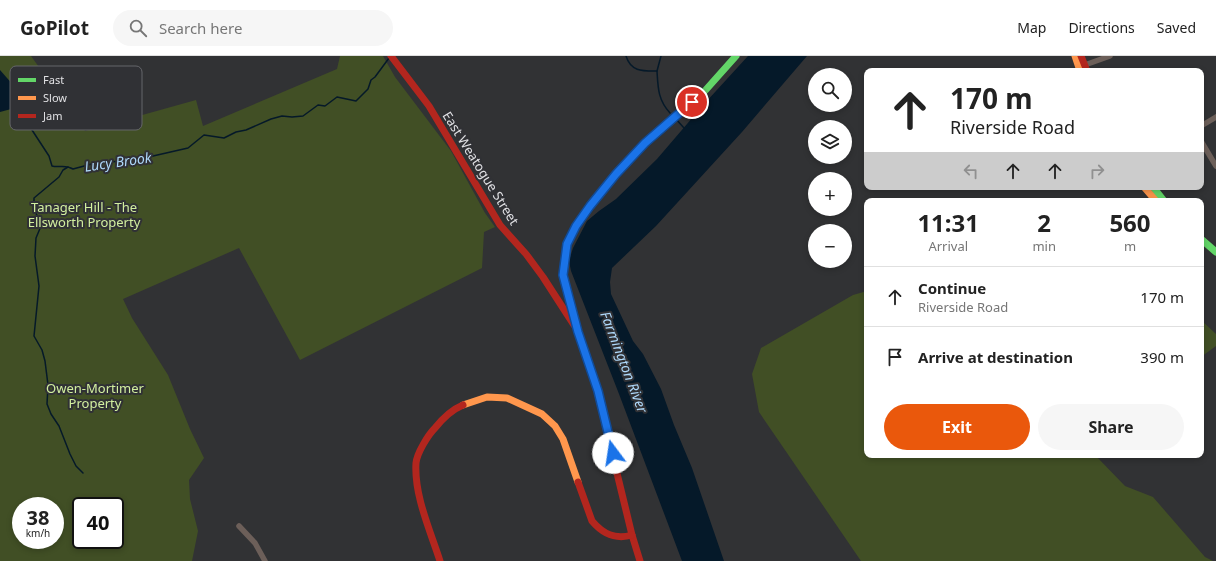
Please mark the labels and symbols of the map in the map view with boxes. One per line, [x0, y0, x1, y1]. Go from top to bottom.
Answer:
legend [10, 66, 142, 130]
text: Fast [43, 72, 64, 87]
pin [675, 85, 709, 119]
text: Slow [43, 90, 67, 105]
text: Jam [42, 108, 62, 123]
street label: East Weatogue Street [439, 108, 523, 229]
water label: Lucy Brook [83, 147, 154, 176]
park label: Tanager Hill - The Ellsworth Property [28, 198, 141, 231]
water label: Farmington River [596, 308, 653, 416]
park label: Owen-Mortimer Property [46, 379, 145, 412]
position arrow [592, 432, 634, 474]
speed limit sign: 40 [72, 497, 124, 549]

